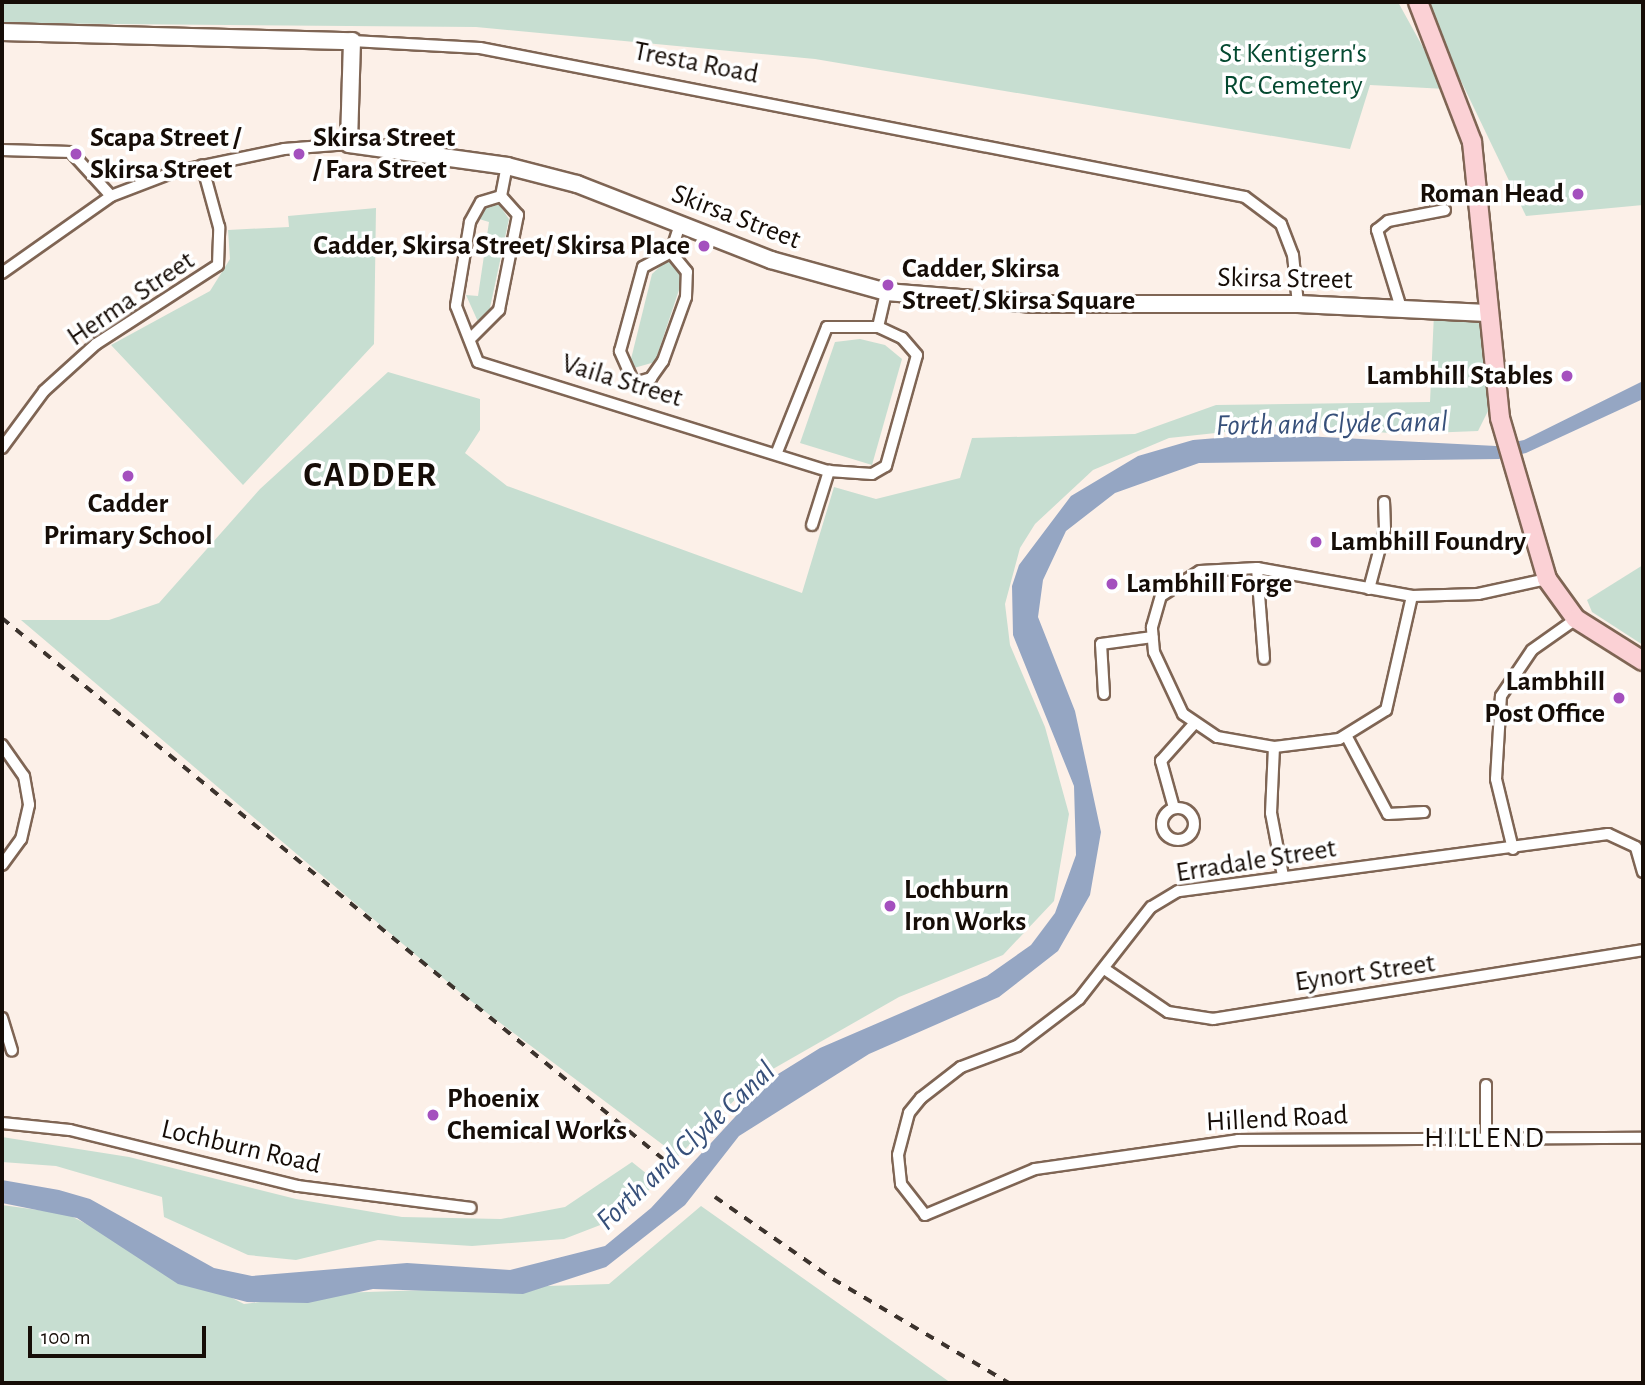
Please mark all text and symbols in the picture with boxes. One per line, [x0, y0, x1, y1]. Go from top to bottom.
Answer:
street label: Tresta Road [631, 34, 761, 92]
park label: St Kentigern's RC Cemetery [1219, 37, 1367, 103]
place label: Scapa Street / Skirsa Street [90, 121, 241, 187]
place label: Skirsa Street / Fara Street [313, 121, 455, 187]
marker: Scapa Street / Skirsa Street [68, 146, 84, 162]
marker: Skirsa Street / Fara Street [291, 146, 307, 162]
street label: Skirsa Street [667, 177, 805, 257]
place label: Roman Head [1419, 177, 1564, 211]
marker: Roman Head [1570, 186, 1586, 202]
place label: Cadder, Skirsa Street/ Skirsa Place [313, 229, 690, 263]
marker: Cadder, Skirsa Street/ Skirsa Place [696, 238, 712, 254]
street label: Herma Street [61, 244, 201, 354]
place label: Cadder, Skirsa Street/ Skirsa Square [902, 252, 1135, 318]
street label: Skirsa Street [1217, 261, 1353, 297]
marker: Cadder, Skirsa Street/ Skirsa Square [880, 277, 896, 293]
street label: Vaila Street [558, 347, 686, 415]
place label: Lambhill Stables [1366, 359, 1553, 393]
marker: Lambhill Stables [1559, 368, 1575, 384]
water label: Forth and Clyde Canal [1216, 404, 1448, 444]
district label: CADDER [304, 455, 438, 497]
marker: Cadder Primary School [120, 468, 136, 484]
place label: Cadder Primary School [43, 487, 213, 553]
place label: Lambhill Foundry [1330, 525, 1526, 559]
marker: Lambhill Foundry [1308, 534, 1324, 550]
place label: Lambhill Forge [1126, 567, 1292, 601]
marker: Lambhill Forge [1104, 576, 1120, 592]
place label: Lambhill Post Office [1484, 665, 1605, 731]
marker: Lambhill Post Office [1611, 690, 1627, 706]
street label: Erradale Street [1174, 832, 1338, 890]
place label: Lochburn Iron Works [904, 873, 1026, 939]
marker: Lochburn Iron Works [882, 898, 898, 914]
street label: Eynort Street [1293, 947, 1437, 999]
water label: Forth and Clyde Canal [589, 1054, 783, 1238]
place label: Phoenix Chemical Works [447, 1082, 627, 1148]
street label: Hillend Road [1205, 1099, 1349, 1139]
marker: Phoenix Chemical Works [425, 1107, 441, 1123]
street label: Lochburn Road [158, 1112, 324, 1182]
district label: HILLEND [1425, 1120, 1545, 1156]
scale bar [32, 1312, 210, 1356]
text: 100 m [41, 1327, 91, 1348]

